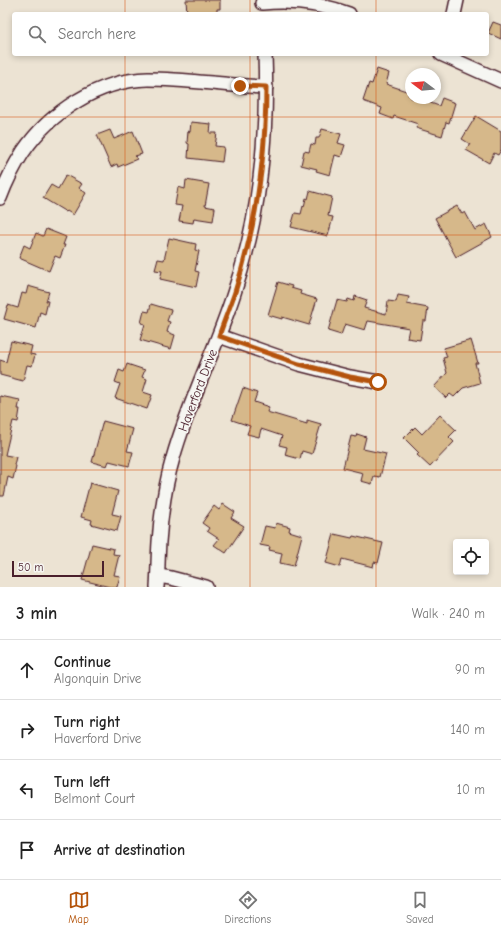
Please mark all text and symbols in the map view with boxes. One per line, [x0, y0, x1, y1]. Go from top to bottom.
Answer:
search box [12, 12, 489, 56]
icon: search [26, 23, 48, 45]
text: Search here [58, 25, 136, 43]
north arrow [405, 68, 441, 104]
route end [231, 77, 249, 95]
street label: Haverford Drive [175, 346, 220, 434]
route start [369, 373, 387, 391]
map controls [453, 539, 489, 575]
button: locate [453, 539, 489, 575]
scale bar [12, 559, 104, 578]
text: 50 m [18, 561, 43, 574]
text: 3 min [16, 604, 57, 623]
text: Walk · 240 m [412, 606, 485, 621]
text: Continue [54, 653, 111, 671]
icon: ahead [16, 659, 38, 681]
text: 90 m [455, 662, 485, 677]
text: Algonquin Drive [54, 671, 141, 686]
text: Turn right [54, 713, 120, 731]
icon: right [16, 719, 38, 741]
text: 140 m [451, 722, 485, 737]
text: Haverford Drive [54, 731, 141, 746]
text: Turn left [54, 773, 110, 791]
icon: left [16, 779, 38, 801]
text: 10 m [457, 782, 485, 797]
text: Belmont Court [54, 791, 135, 806]
icon: arrive [16, 839, 38, 861]
text: Arrive at destination [54, 841, 185, 859]
tab: Map [68, 889, 90, 926]
tab: Directions [225, 889, 271, 926]
tab: Saved [406, 889, 433, 926]

